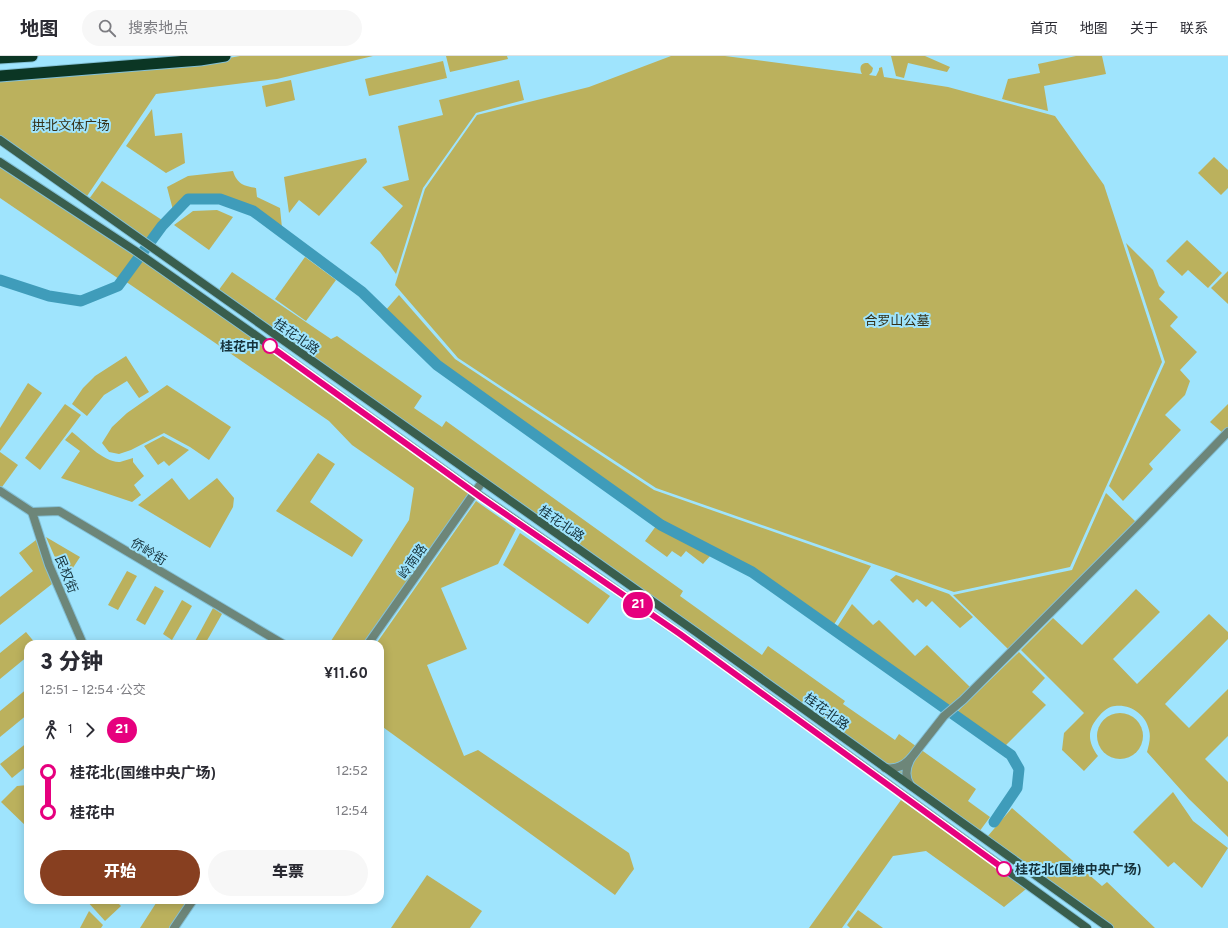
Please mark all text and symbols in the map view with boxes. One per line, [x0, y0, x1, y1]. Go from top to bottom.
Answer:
search box [82, 10, 362, 46]
icon: search [96, 17, 118, 39]
text: 地图 [20, 18, 58, 42]
text: 搜索地点 [128, 20, 188, 39]
text: 首页 [1030, 21, 1058, 38]
text: 地图 [1080, 21, 1108, 38]
text: 关于 [1130, 21, 1158, 38]
text: 联系 [1180, 21, 1208, 38]
park label: 拱北文体广场 [32, 118, 110, 135]
park label: 合罗山公墓 [864, 313, 930, 330]
street label: 桂花北路 [270, 315, 322, 359]
marker: 桂花中 [262, 338, 278, 354]
place label: 桂花中 [220, 340, 259, 356]
street label: 桂花北路 [535, 502, 587, 546]
street label: 侨岭街 [127, 535, 169, 570]
street label: 岭南路 [395, 541, 431, 583]
street label: 民权街 [50, 554, 80, 596]
line badge: 21 [620, 592, 656, 618]
text: 21 [631, 596, 645, 613]
text: 3 分钟 [40, 650, 103, 677]
text: ¥11.60 [324, 665, 368, 684]
text: 12:51 – 12:54 · 公交 [40, 683, 146, 699]
street label: 桂花北路 [800, 690, 852, 734]
icon: walk [40, 719, 62, 741]
icon: forward [79, 719, 101, 741]
text: 21 [115, 721, 129, 738]
text: 1 [68, 722, 73, 738]
text: 12:52 [336, 764, 368, 780]
text: 桂花北(国维中央广场) [70, 765, 216, 784]
text: 12:54 [336, 804, 368, 820]
text: 桂花中 [70, 805, 115, 824]
button: 开始 [40, 850, 200, 896]
button: 车票 [208, 850, 368, 896]
marker: 桂花北(国维中央广场) [996, 861, 1012, 877]
place label: 桂花北(国维中央广场) [1015, 862, 1142, 879]

